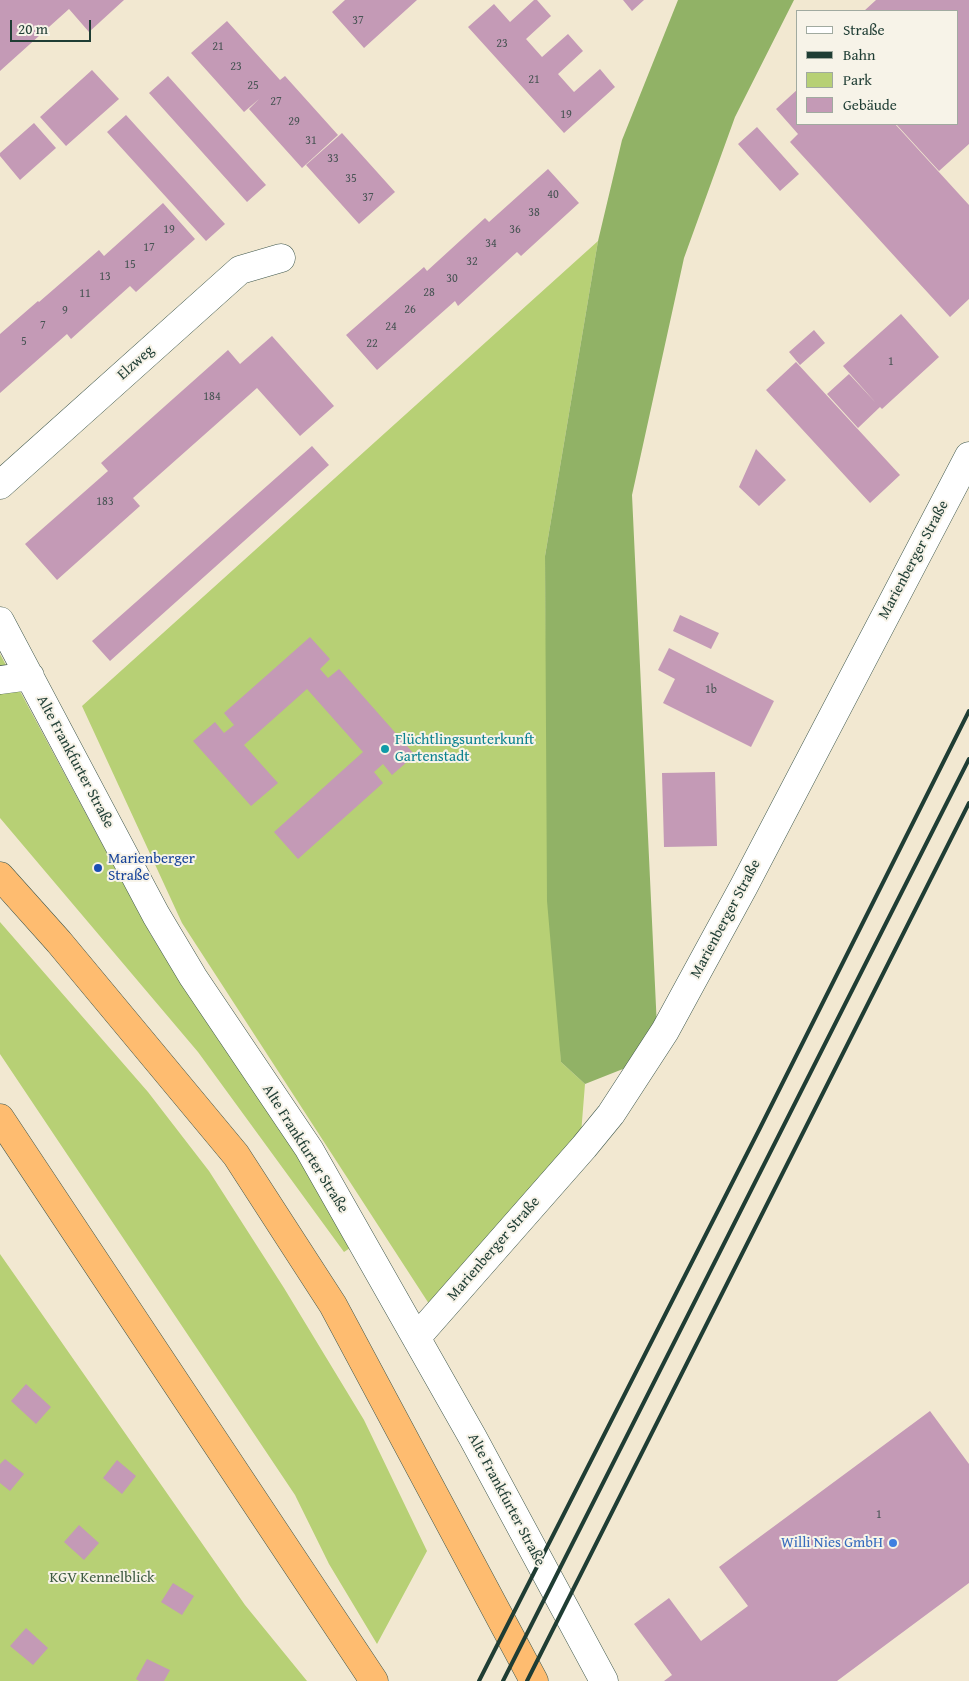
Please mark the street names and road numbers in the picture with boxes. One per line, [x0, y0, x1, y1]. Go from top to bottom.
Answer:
street label: Elzweg [114, 342, 158, 384]
street label: Marienberger Straße [875, 498, 953, 622]
street label: Alte Frankfurter Straße [32, 692, 118, 832]
street label: Marienberger Straße [687, 857, 765, 981]
street label: Alte Frankfurter Straße [258, 1082, 352, 1216]
street label: Marienberger Straße [444, 1193, 544, 1305]
street label: Alte Frankfurter Straße [463, 1430, 549, 1570]

